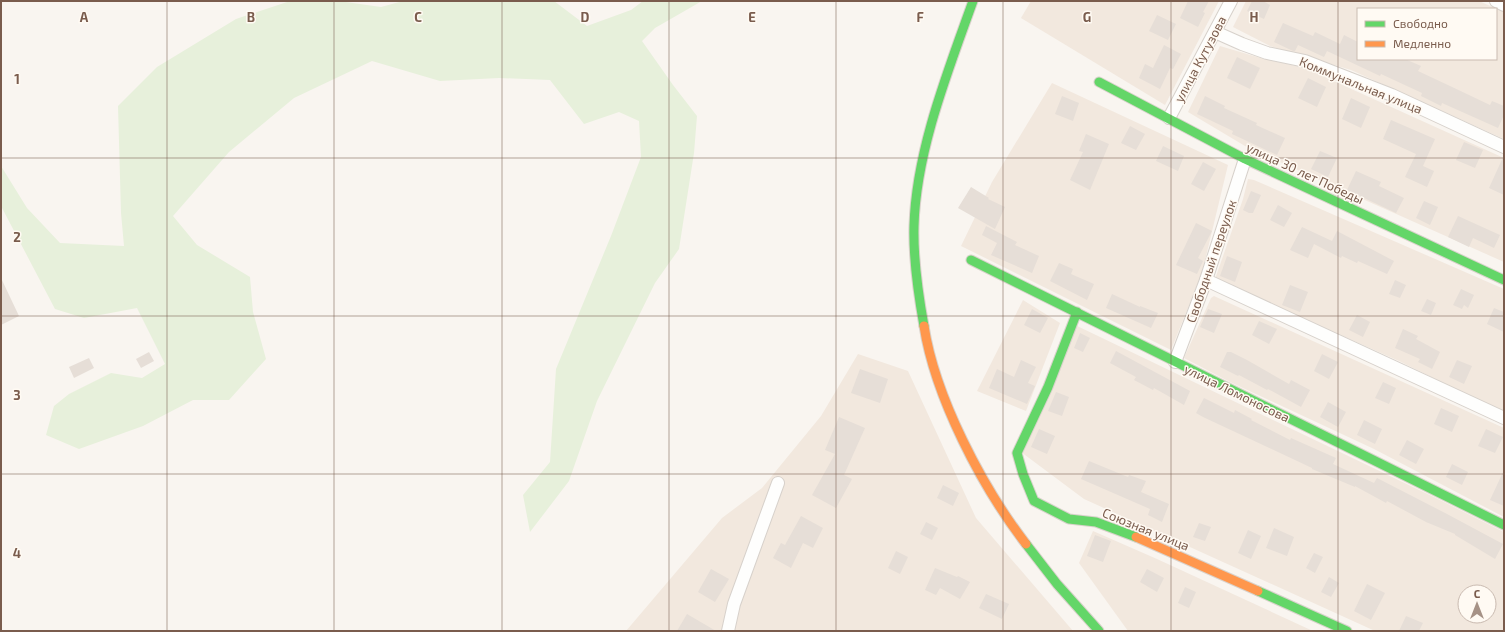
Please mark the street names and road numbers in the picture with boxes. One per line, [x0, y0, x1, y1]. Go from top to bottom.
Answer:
street label: улица Кутузова [1171, 13, 1229, 105]
street label: Коммунальная улица [1297, 53, 1425, 117]
street label: улица 30 лет Победы [1244, 139, 1366, 207]
street label: Свободный переулок [1182, 197, 1240, 325]
street label: улица Ломоносова [1182, 361, 1292, 425]
street label: Союзная улица [1100, 504, 1192, 554]

